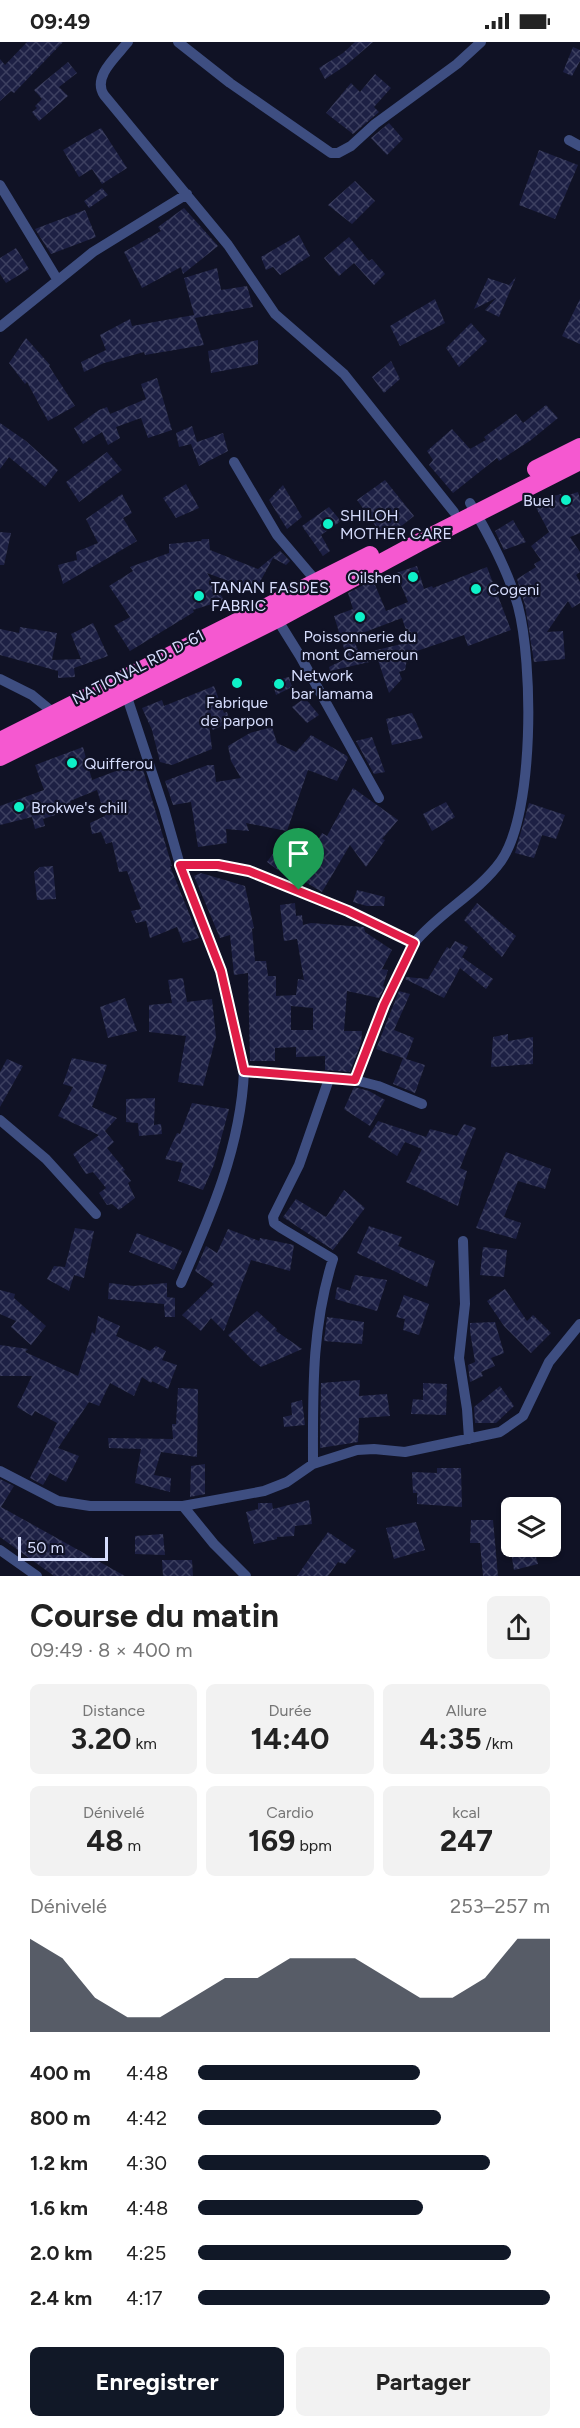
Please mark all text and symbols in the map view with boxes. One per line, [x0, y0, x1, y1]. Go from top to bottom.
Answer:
text: 09:49 [30, 8, 90, 35]
place label: Buel [523, 491, 554, 510]
marker: Buel [559, 493, 573, 507]
place label: SHILOH MOTHER CARE [340, 506, 452, 543]
marker: SHILOH MOTHER CARE [321, 517, 335, 531]
place label: Oilshen [347, 568, 401, 587]
marker: Oilshen [406, 570, 420, 584]
place label: TANAN FASDES FABRIC [211, 578, 329, 615]
place label: Cogeni [488, 580, 540, 599]
marker: Cogeni [469, 582, 483, 596]
marker: TANAN FASDES FABRIC [192, 589, 206, 603]
marker: Poissonnerie du mont Cameroun [353, 610, 367, 624]
street label: NATIONAL RD. D-61 [69, 625, 207, 709]
place label: Poissonnerie du mont Cameroun [302, 627, 418, 664]
place label: Network bar lamama [291, 666, 373, 703]
marker: Fabrique de parpon [230, 676, 244, 690]
marker: Network bar lamama [272, 677, 286, 691]
place label: Fabrique de parpon [201, 693, 273, 730]
place label: Quifferou [84, 754, 153, 773]
marker: Quifferou [65, 756, 79, 770]
place label: Brokwe's chill [31, 798, 127, 817]
marker: Brokwe's chill [12, 800, 26, 814]
pin [273, 828, 324, 890]
icon: arrive [282, 837, 315, 870]
map controls [501, 1497, 561, 1557]
button: layers [501, 1497, 561, 1557]
scale bar [18, 1534, 108, 1562]
text: 50 m [27, 1538, 64, 1557]
text: Course du matin [30, 1596, 279, 1635]
button: share [487, 1596, 550, 1659]
text: 09:49 · 8 × 400 m [30, 1638, 193, 1662]
text: Distance [82, 1701, 145, 1720]
text: Durée [269, 1701, 311, 1720]
text: Allure [446, 1701, 487, 1720]
text: 3.20 [71, 1720, 131, 1757]
text: 14:40 [250, 1720, 330, 1757]
text: 4:35 [419, 1720, 482, 1757]
text: km [131, 1734, 157, 1753]
text: /km [482, 1734, 513, 1753]
text: Dénivelé [83, 1803, 144, 1822]
text: Cardio [266, 1803, 314, 1822]
text: kcal [452, 1803, 480, 1822]
text: 48 [86, 1822, 124, 1859]
text: 169 [248, 1822, 296, 1859]
text: 247 [440, 1822, 493, 1859]
text: m [124, 1836, 141, 1855]
text: bpm [296, 1836, 332, 1855]
text: Dénivelé [30, 1894, 107, 1918]
text: 253–257 m [450, 1894, 550, 1918]
text: 400 m [30, 2061, 91, 2085]
text: 4:48 [126, 2061, 168, 2085]
text: 800 m [30, 2106, 90, 2130]
text: 4:42 [126, 2106, 167, 2130]
text: 1.2 km [30, 2151, 88, 2175]
text: 4:30 [126, 2151, 167, 2175]
text: 1.6 km [30, 2196, 88, 2220]
text: 4:48 [126, 2196, 168, 2220]
text: 2.0 km [30, 2241, 92, 2265]
text: 4:25 [126, 2241, 166, 2265]
text: 2.4 km [30, 2286, 92, 2310]
text: 4:17 [126, 2286, 162, 2310]
button: Enregistrer [30, 2347, 284, 2416]
button: Partager [296, 2347, 550, 2416]

